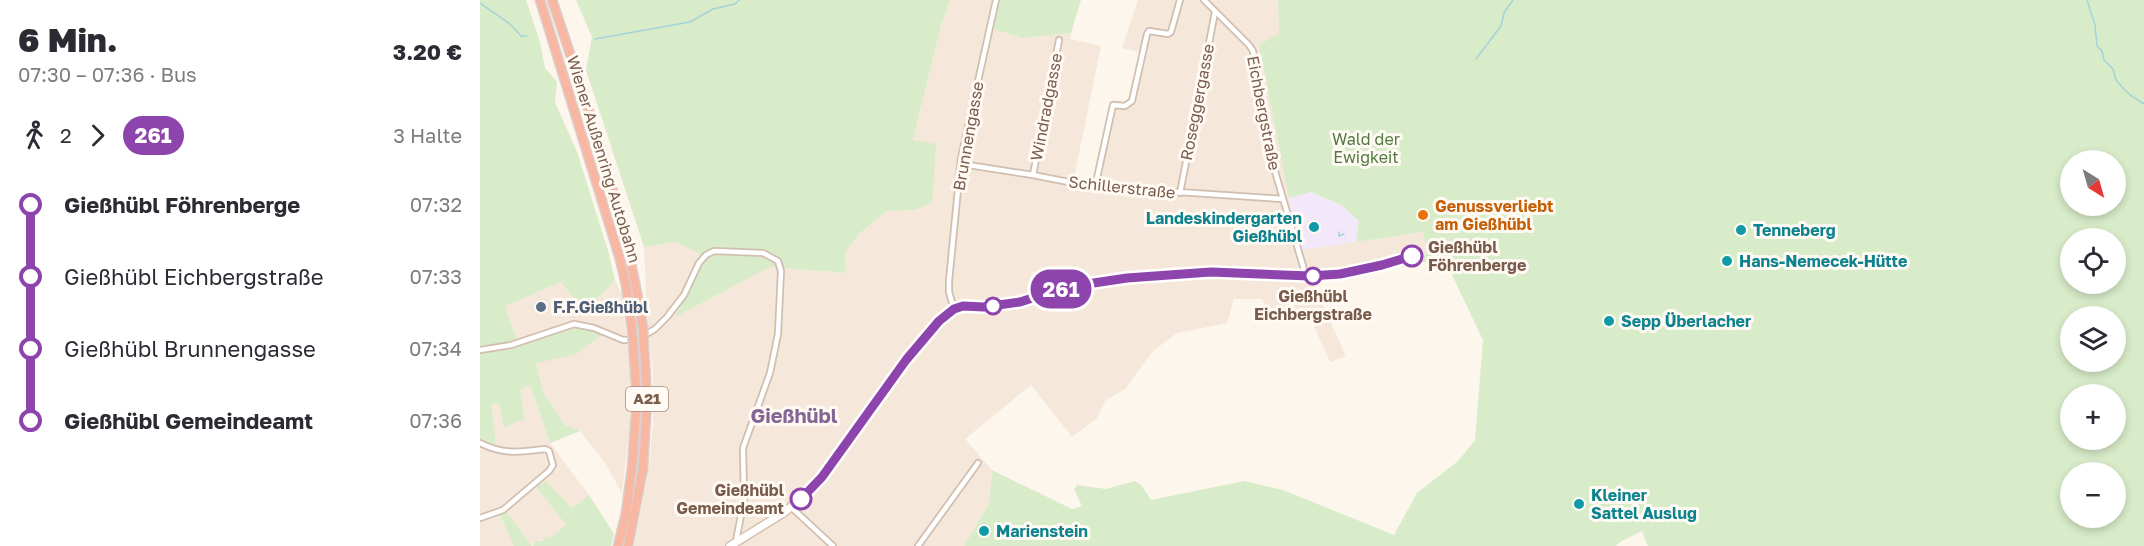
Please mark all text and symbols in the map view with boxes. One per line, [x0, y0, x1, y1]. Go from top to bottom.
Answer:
text: 6 Min. [18, 20, 118, 59]
text: 3.20 € [393, 38, 462, 65]
street label: Roseggergasse [1176, 42, 1218, 162]
street label: Windradgasse [1026, 51, 1066, 163]
street label: Wiener Außenring Autobahn [563, 53, 645, 265]
street label: Eichbergstraße [1243, 54, 1285, 172]
text: 07:30 – 07:36 · Bus [18, 62, 197, 86]
street label: Brunnengasse [949, 80, 987, 192]
icon: walk [18, 119, 51, 152]
icon: forward [81, 119, 114, 152]
text: 261 [135, 122, 172, 148]
text: 2 [60, 123, 72, 147]
text: 3 Halte [393, 123, 462, 147]
park label: Wald der Ewigkeit [1332, 129, 1400, 167]
north arrow [2060, 150, 2126, 216]
map controls [2060, 150, 2126, 528]
street label: Schillerstraße [1068, 171, 1176, 203]
text: Gießhübl Föhrenberge [64, 191, 300, 218]
text: 07:32 [410, 192, 462, 216]
place label: Genussverliebt am Gießhübl [1435, 196, 1553, 234]
place label: Landeskindergarten Gießhübl [1146, 208, 1303, 246]
marker: Genussverliebt am Gießhübl [1416, 208, 1430, 222]
marker: Landeskindergarten Gießhübl [1307, 220, 1321, 234]
place label: Tenneberg [1753, 220, 1836, 240]
marker: Tenneberg [1734, 223, 1748, 237]
button: locate [2060, 228, 2126, 294]
place label: Gießhübl Föhrenberge [1428, 237, 1526, 275]
marker: Gießhübl Föhrenberge [1401, 245, 1423, 267]
place label: Hans-Nemecek-Hütte [1739, 251, 1907, 271]
marker: Hans-Nemecek-Hütte [1720, 254, 1734, 268]
text: Gießhübl Eichbergstraße [64, 263, 324, 290]
text: 07:33 [410, 264, 462, 288]
marker: Gießhübl Eichbergstraße [1304, 267, 1322, 285]
line badge: 261 [1026, 270, 1096, 308]
text: 261 [1043, 276, 1079, 302]
place label: Gießhübl Eichbergstraße [1254, 286, 1372, 324]
place label: F.F.Gießhübl [553, 297, 649, 317]
unlabelled marker [984, 297, 1002, 315]
marker: F.F.Gießhübl [534, 300, 548, 314]
button: layers [2060, 306, 2126, 372]
place label: Sepp Überlacher [1621, 311, 1751, 331]
marker: Sepp Überlacher [1602, 314, 1616, 328]
text: Gießhübl Brunnengasse [64, 335, 316, 362]
text: 07:34 [409, 336, 462, 360]
button: + [2060, 384, 2126, 450]
road number: A21 [626, 387, 668, 411]
district label: Gießhübl [751, 403, 838, 427]
text: Gießhübl Gemeindeamt [64, 407, 313, 434]
text: 07:36 [409, 408, 462, 432]
button: − [2060, 462, 2126, 528]
place label: Gießhübl Gemeindeamt [676, 480, 785, 518]
place label: Kleiner Sattel Auslug [1591, 485, 1697, 523]
marker: Gießhübl Gemeindeamt [790, 488, 812, 510]
marker: Kleiner Sattel Auslug [1572, 497, 1586, 511]
place label: Marienstein [996, 521, 1088, 541]
marker: Marienstein [977, 524, 991, 538]

